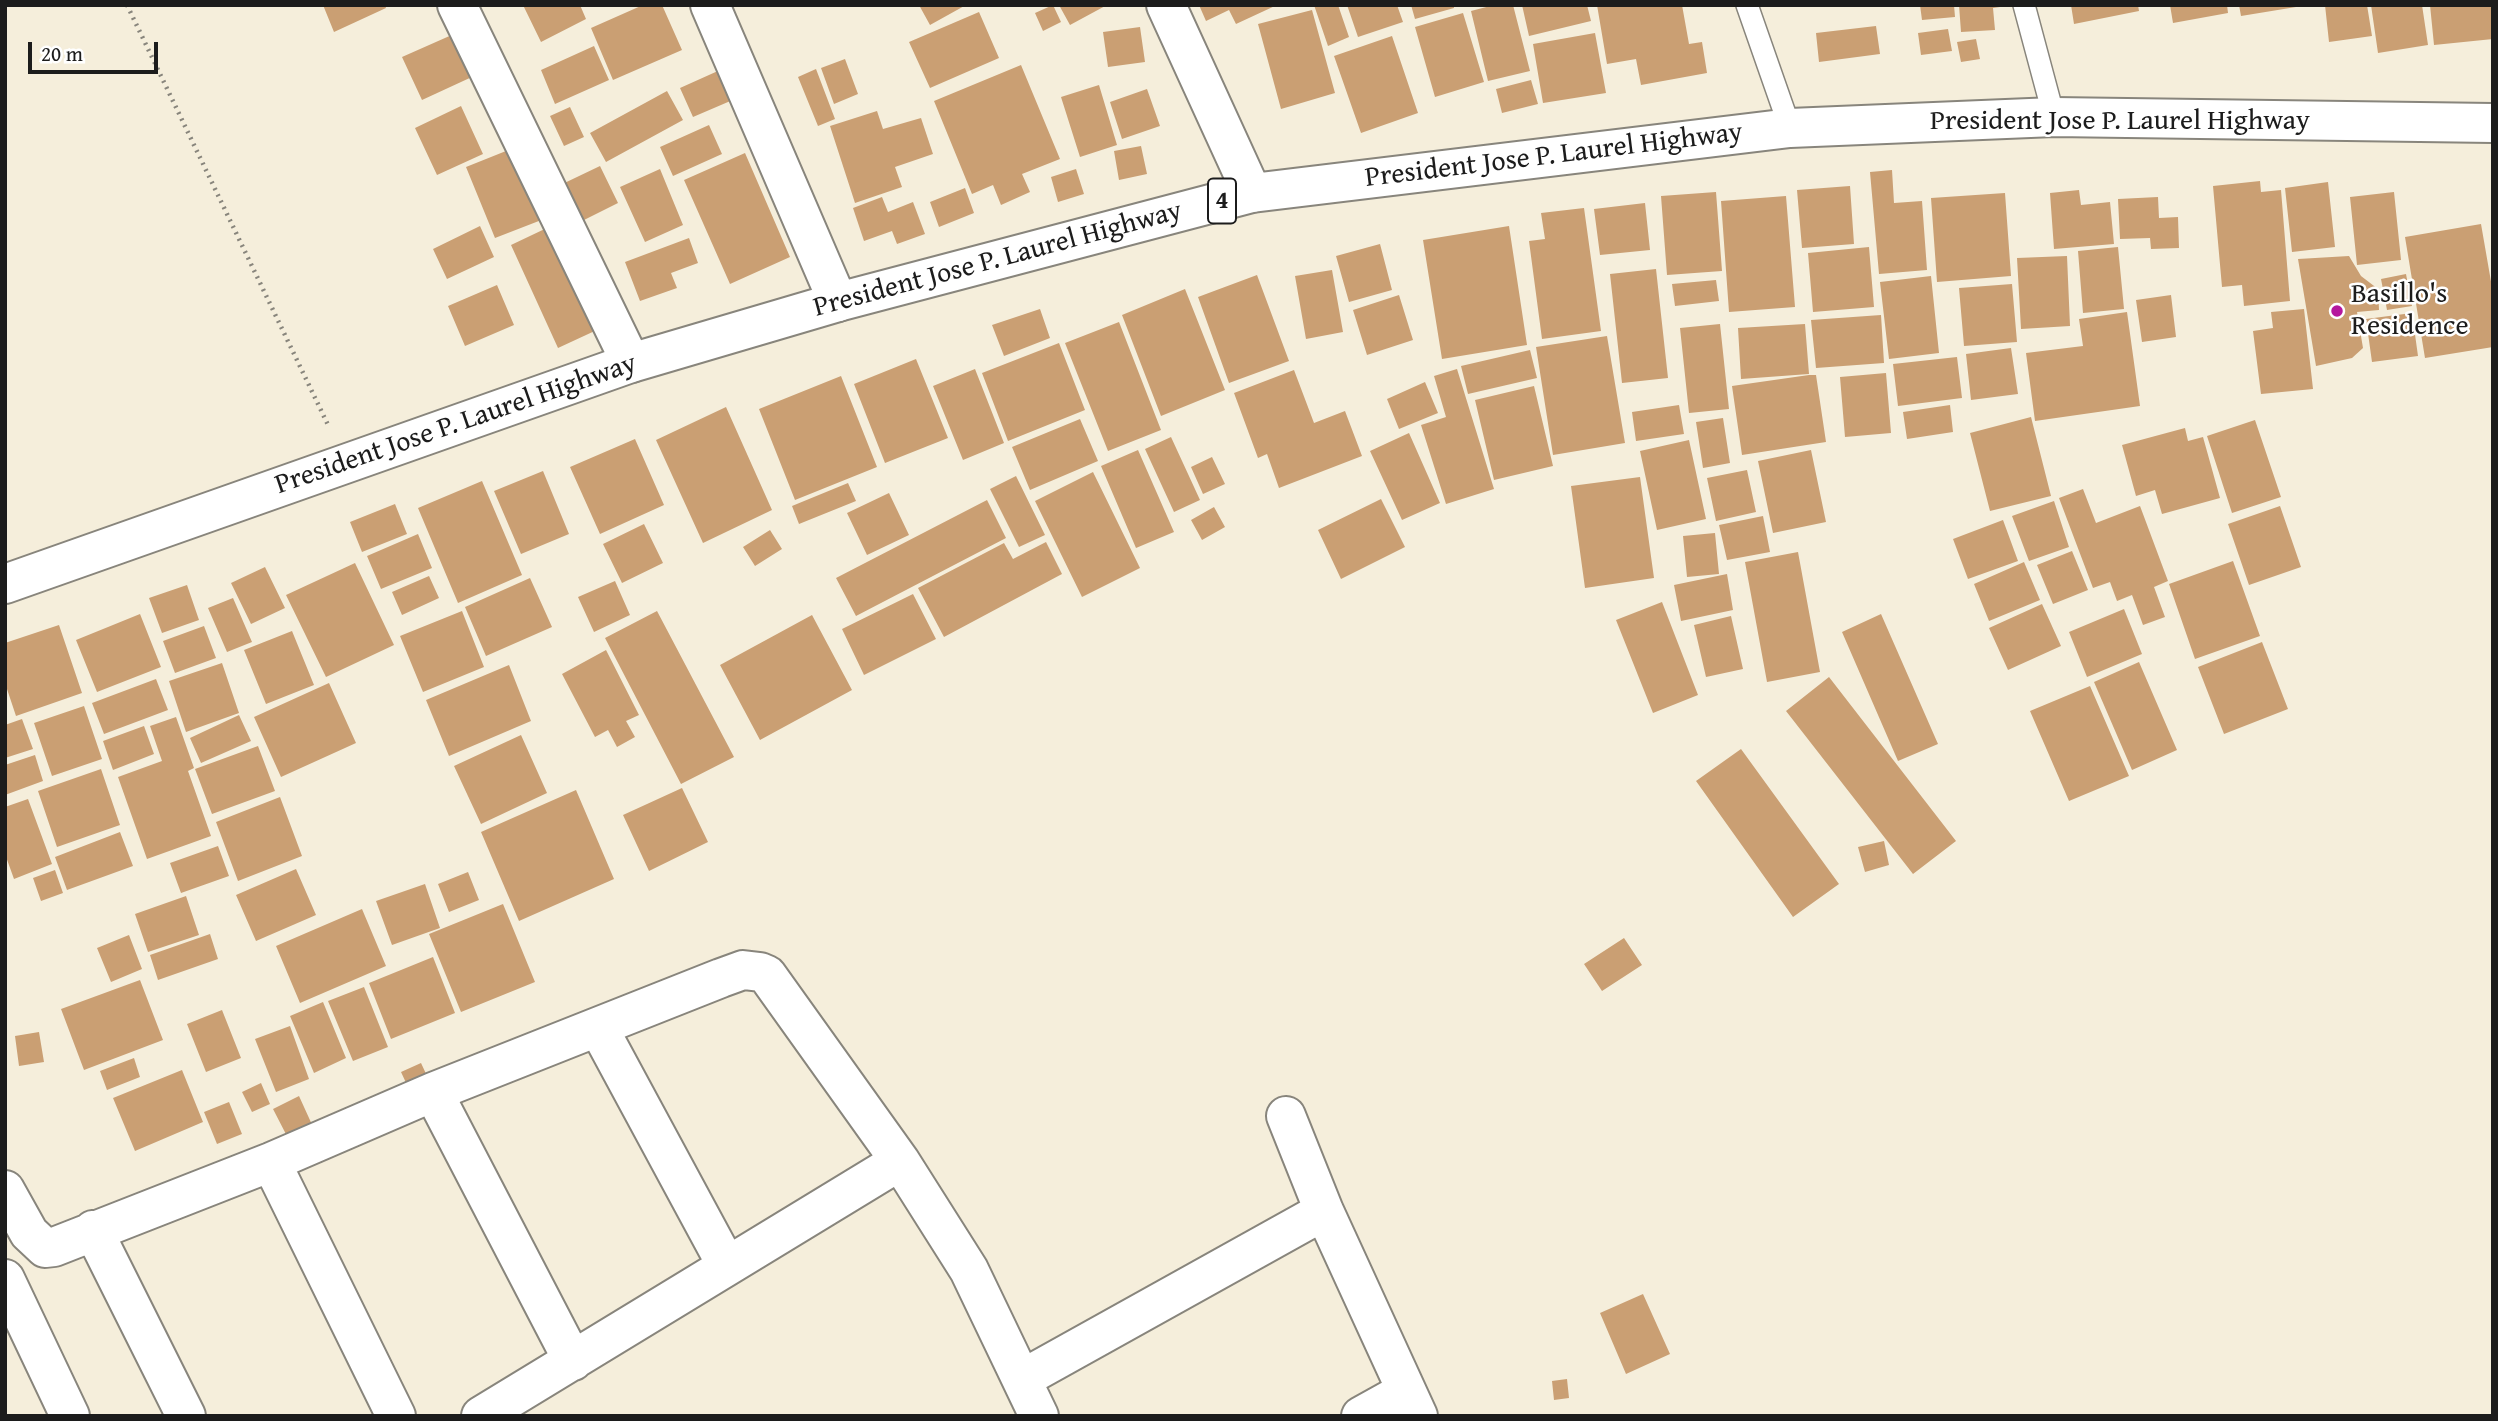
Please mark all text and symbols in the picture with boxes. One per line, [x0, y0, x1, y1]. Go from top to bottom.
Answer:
scale bar [32, 28, 161, 72]
text: 20 m [41, 38, 83, 69]
street label: President Jose P. Laurel Highway [1930, 105, 2310, 139]
street label: President Jose P. Laurel Highway [1363, 116, 1745, 196]
road number: 4 [1208, 178, 1236, 224]
street label: President Jose P. Laurel Highway [810, 195, 1186, 325]
place label: Basillo's Residence [2351, 278, 2469, 344]
marker: Basillo's Residence [2329, 303, 2345, 319]
street label: President Jose P. Laurel Highway [271, 347, 641, 503]

